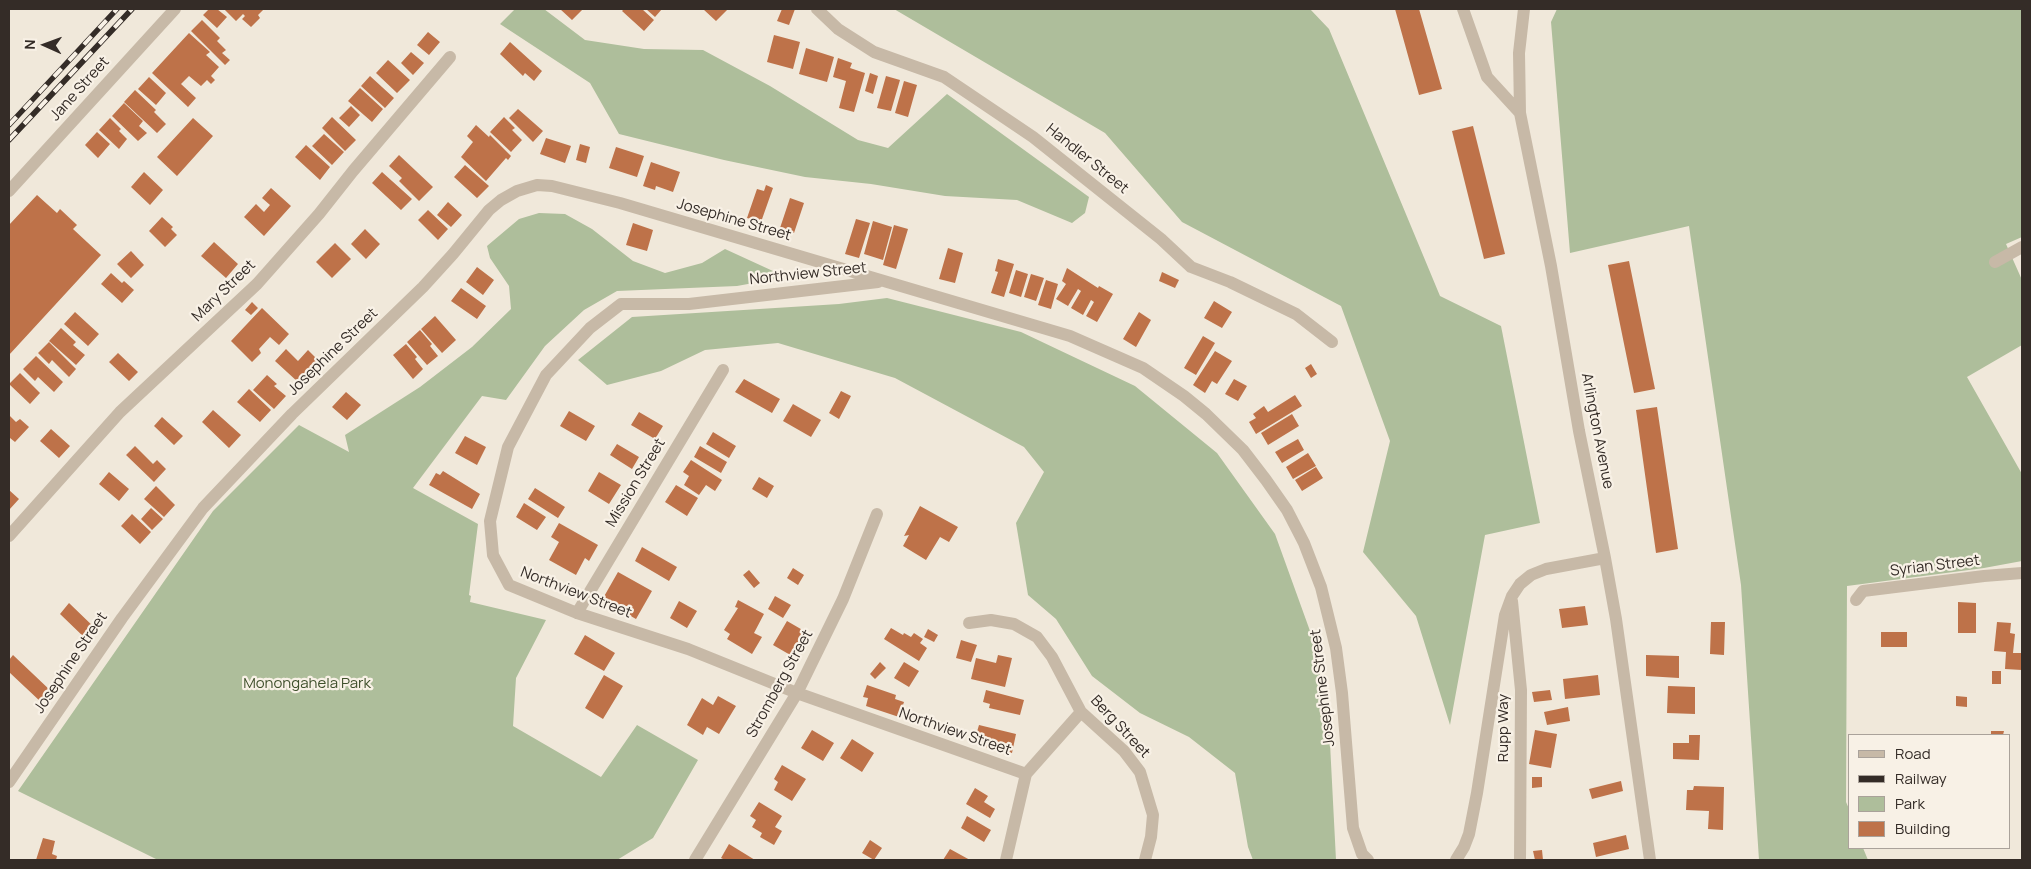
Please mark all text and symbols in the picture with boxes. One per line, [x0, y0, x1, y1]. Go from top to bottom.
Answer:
north arrow [20, 20, 70, 70]
text: N [20, 39, 39, 50]
street label: Jane Street [47, 53, 113, 125]
street label: Handler Street [1042, 120, 1132, 198]
street label: Josephine Street [675, 195, 793, 245]
street label: Mary Street [189, 256, 259, 326]
street label: Northview Street [749, 259, 867, 289]
street label: Josephine Street [284, 304, 382, 400]
street label: Arlington Avenue [1577, 372, 1617, 490]
street label: Mission Street [602, 435, 670, 531]
street label: Syrian Street [1889, 552, 1981, 580]
street label: Northview Street [518, 564, 634, 622]
street label: Josephine Street [31, 609, 111, 717]
street label: Stromberg Street [743, 627, 817, 741]
street label: Josephine Street [1307, 628, 1339, 748]
park label: Monongahela Park [243, 675, 371, 693]
street label: Berg Street [1086, 692, 1154, 762]
street label: Rupp Way [1495, 694, 1513, 762]
street label: Northview Street [896, 704, 1014, 760]
legend [1848, 734, 2011, 849]
text: Road [1895, 743, 1931, 764]
text: Railway [1895, 768, 1947, 789]
text: Park [1895, 793, 1925, 814]
text: Building [1895, 818, 1950, 839]

